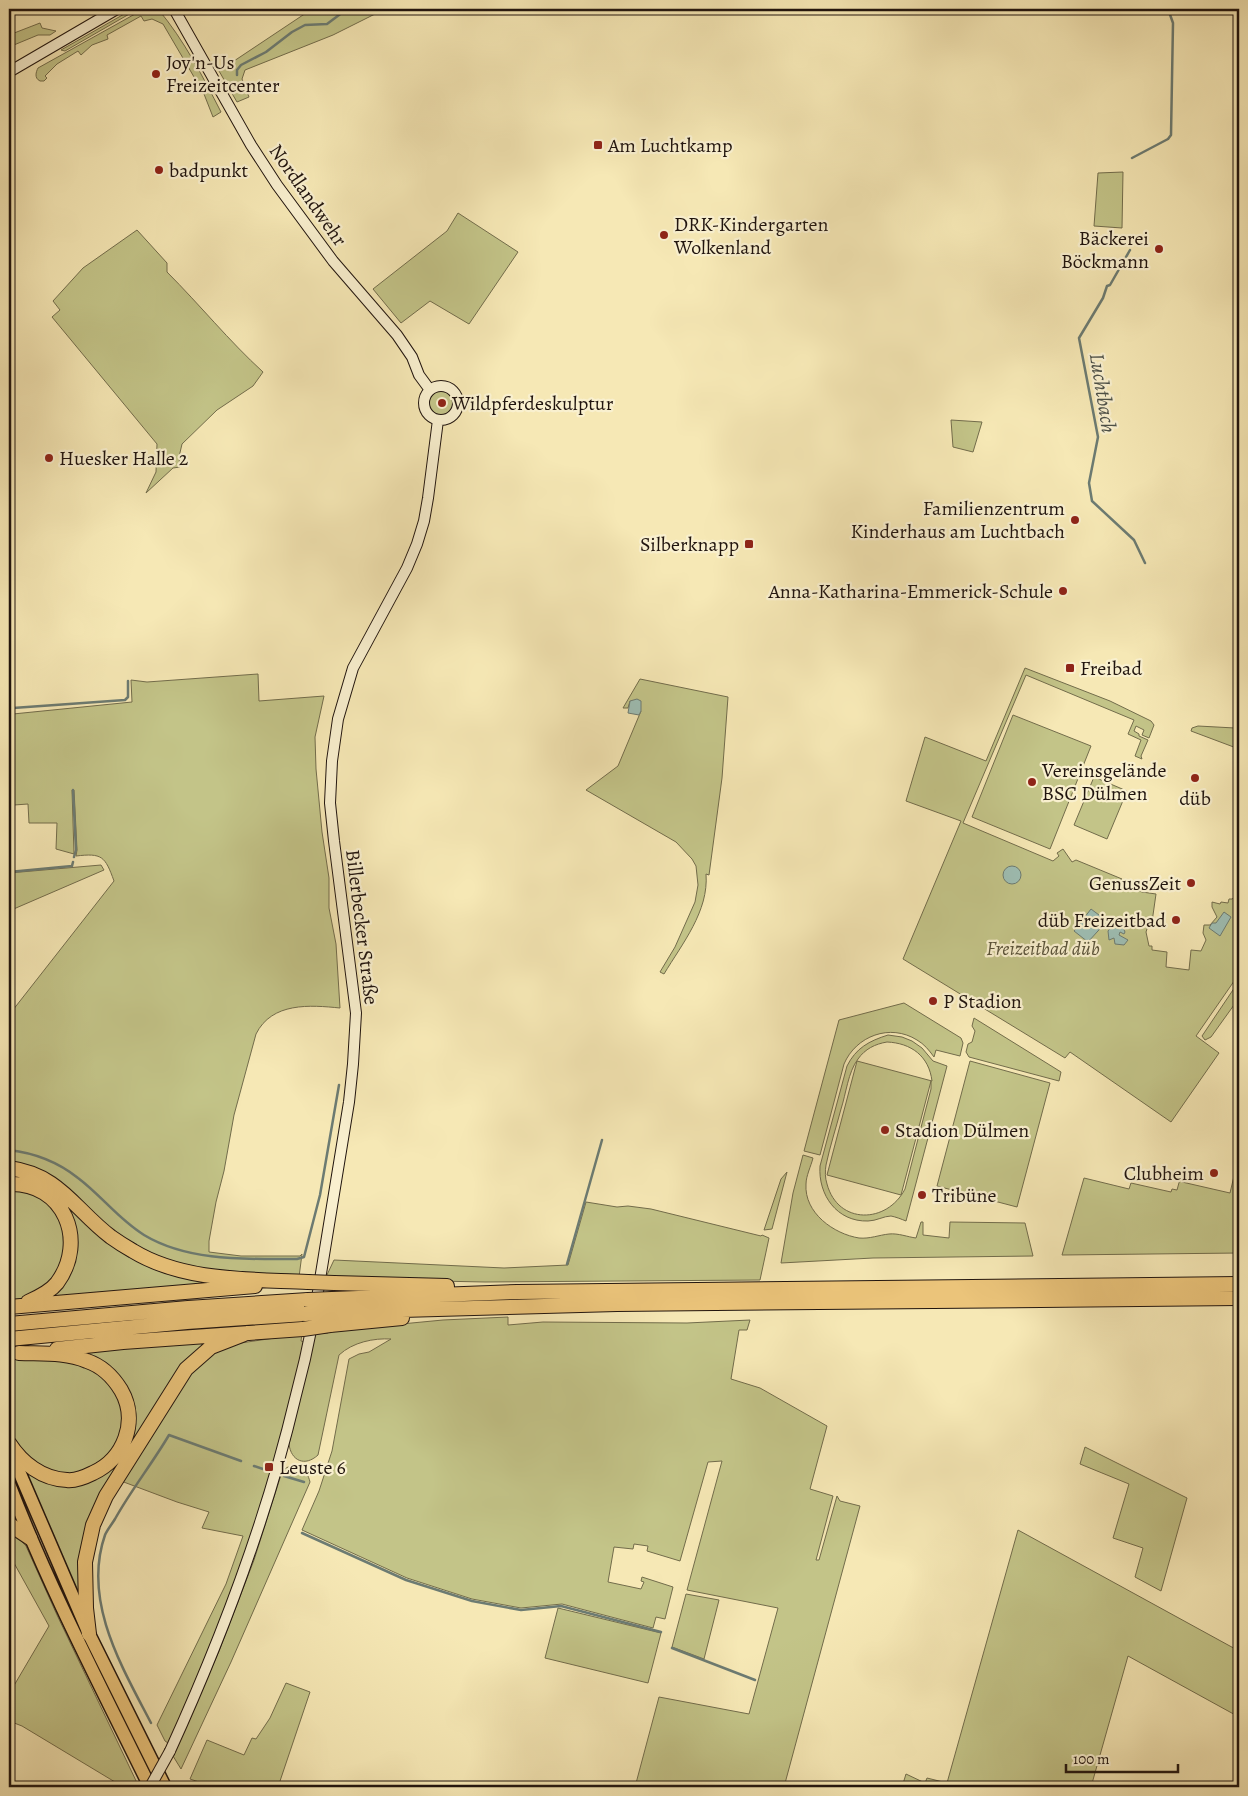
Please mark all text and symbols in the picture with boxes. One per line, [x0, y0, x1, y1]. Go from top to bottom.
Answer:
place label: Joy'n-Us Freizeitcenter [166, 49, 280, 99]
marker: Joy'n-Us Freizeitcenter [150, 68, 162, 80]
place label: Am Luchtkamp [607, 132, 733, 159]
street label: Nordlandwehr [263, 138, 353, 252]
marker: Am Luchtkamp [592, 139, 604, 151]
place label: badpunkt [169, 157, 248, 184]
marker: badpunkt [153, 164, 165, 176]
place label: DRK-Kindergarten Wolkenland [673, 211, 828, 261]
place label: Bäckerei Böckmann [1061, 225, 1149, 275]
marker: DRK-Kindergarten Wolkenland [658, 229, 670, 241]
marker: Bäckerei Böckmann [1153, 243, 1165, 255]
water label: Luchtbach [1083, 351, 1123, 435]
place label: Wildpferdeskulptur [451, 390, 614, 417]
marker: Wildpferdeskulptur [436, 397, 448, 409]
place label: Huesker Halle 2 [59, 445, 189, 472]
marker: Huesker Halle 2 [43, 452, 55, 464]
place label: Familienzentrum Kinderhaus am Luchtbach [850, 495, 1065, 545]
marker: Familienzentrum Kinderhaus am Luchtbach [1069, 514, 1081, 526]
place label: Silberknapp [640, 531, 739, 558]
marker: Silberknapp [743, 538, 755, 550]
place label: Anna-Katharina-Emmerick-Schule [767, 578, 1053, 605]
marker: Anna-Katharina-Emmerick-Schule [1057, 585, 1069, 597]
place label: Freibad [1080, 655, 1142, 682]
marker: Freibad [1064, 662, 1076, 674]
place label: Vereinsgelände BSC Dülmen [1041, 757, 1167, 807]
marker: düb [1189, 772, 1201, 784]
marker: Vereinsgelände BSC Dülmen [1026, 776, 1038, 788]
place label: düb [1179, 785, 1211, 812]
street label: Billerbecker Straße [339, 848, 385, 1006]
place label: GenussZeit [1089, 870, 1181, 897]
marker: GenussZeit [1185, 877, 1197, 889]
place label: düb Freizeitbad [1038, 907, 1166, 934]
marker: düb Freizeitbad [1170, 914, 1182, 926]
park label: Freizeitbad düb [986, 935, 1100, 962]
place label: P Stadion [943, 988, 1022, 1015]
marker: P Stadion [927, 995, 939, 1007]
place label: Stadion Dülmen [895, 1117, 1029, 1144]
marker: Stadion Dülmen [879, 1124, 891, 1136]
place label: Clubheim [1124, 1160, 1204, 1187]
marker: Clubheim [1208, 1167, 1220, 1179]
place label: Tribüne [932, 1182, 997, 1209]
marker: Tribüne [916, 1189, 928, 1201]
place label: Leuste 6 [279, 1454, 346, 1481]
marker: Leuste 6 [263, 1461, 275, 1473]
scale bar [1066, 1741, 1178, 1773]
text: 100 m [1073, 1749, 1110, 1769]

